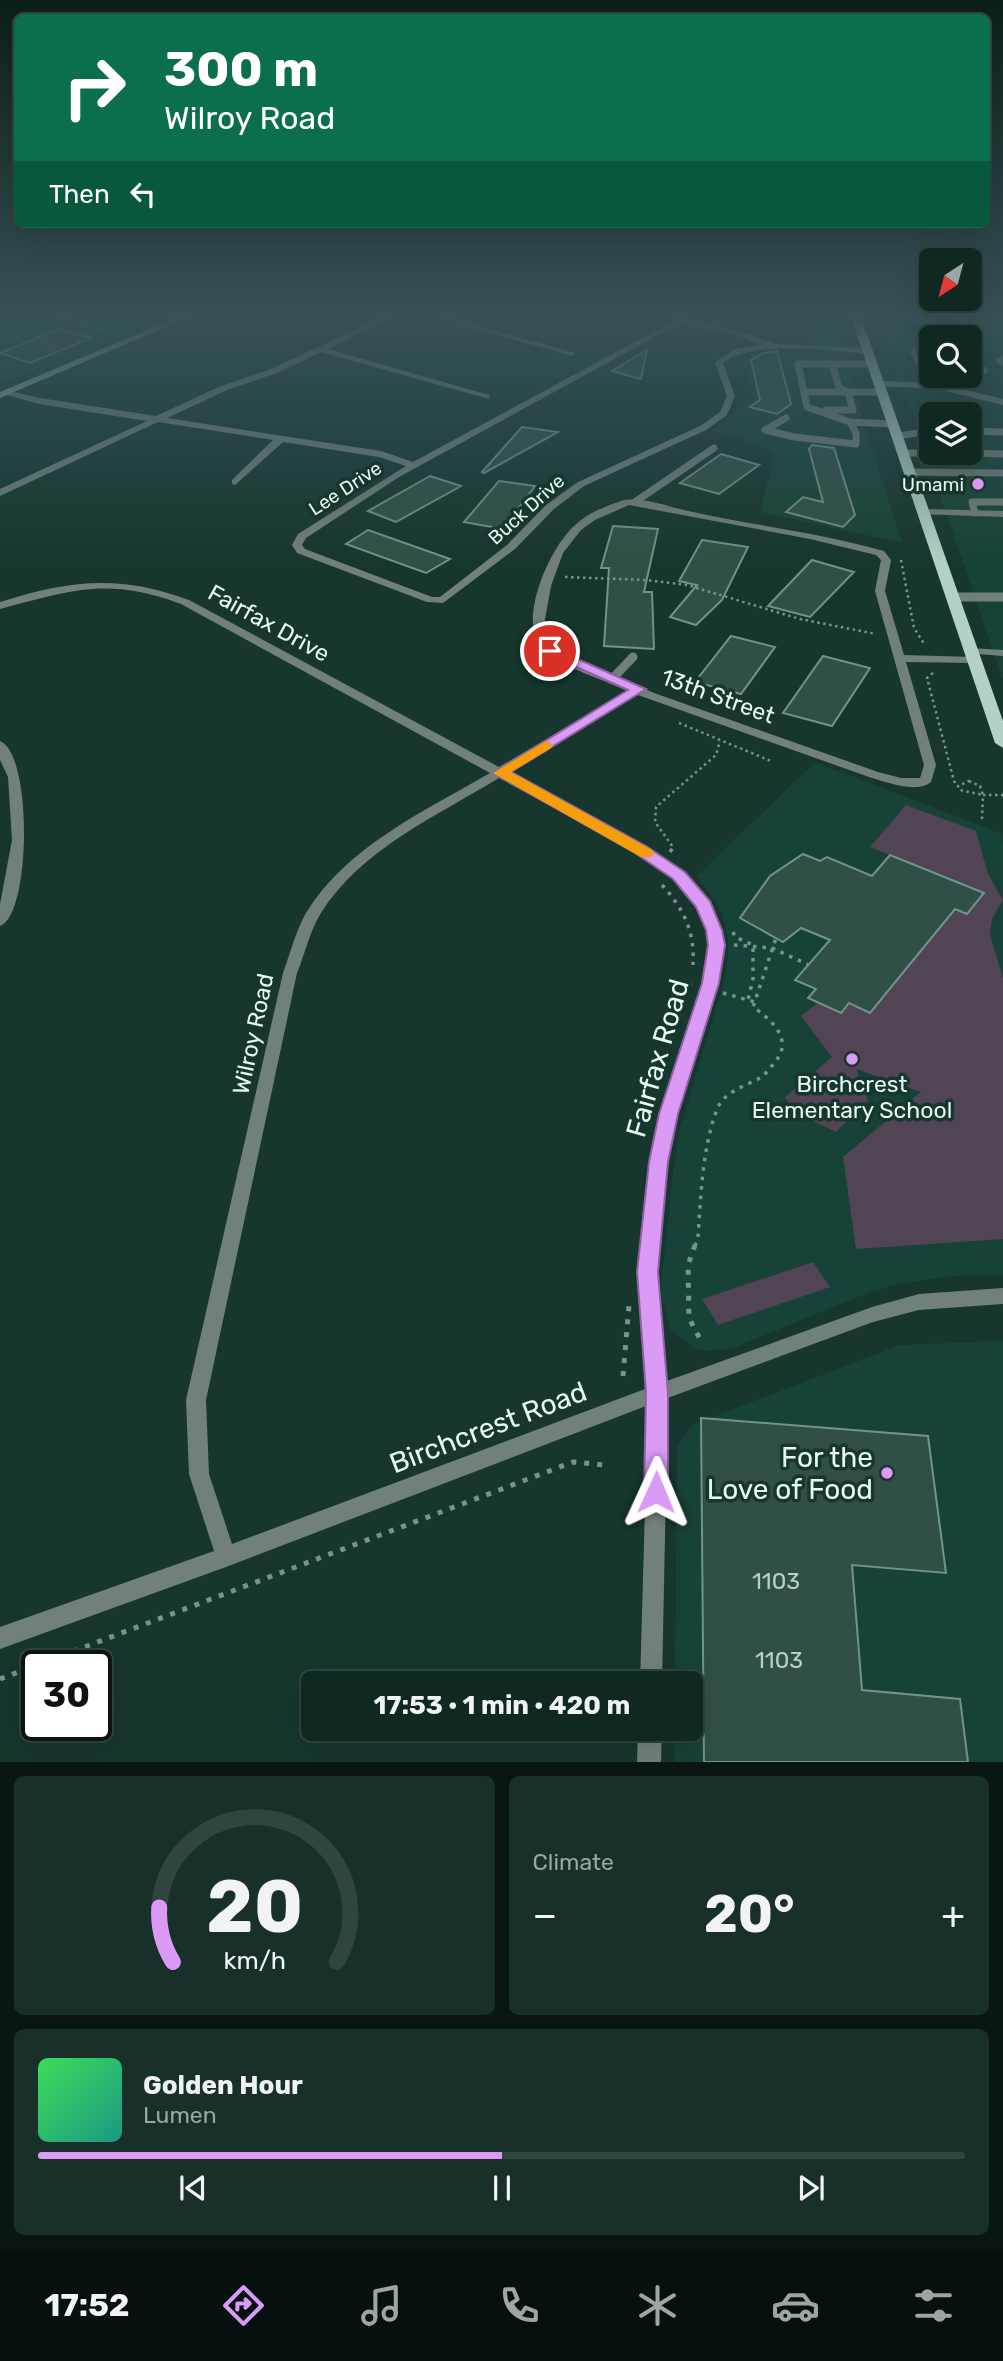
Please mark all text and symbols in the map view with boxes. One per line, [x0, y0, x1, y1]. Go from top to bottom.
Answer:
text: 300 m [164, 40, 318, 98]
icon: right [49, 42, 140, 133]
text: Wilroy Road [164, 99, 335, 137]
icon: left [124, 175, 162, 213]
text: Then [49, 179, 110, 210]
north arrow [919, 248, 982, 312]
map controls [919, 248, 982, 465]
button: search [919, 325, 982, 388]
button: layers [919, 402, 982, 465]
street label: Lee Drive [305, 456, 386, 520]
street label: Buck Drive [483, 469, 569, 550]
place label: Umami [902, 473, 964, 496]
marker: Umami [970, 476, 986, 492]
street label: Fairfax Drive [203, 578, 335, 668]
pin [520, 621, 580, 681]
icon: arrive [531, 632, 569, 670]
street label: 13th Street [657, 663, 779, 729]
street label: Wilroy Road [227, 971, 279, 1097]
street label: Fairfax Road [619, 975, 696, 1141]
marker: Birchcrest Elementary School [844, 1051, 860, 1067]
place label: Birchcrest Elementary School [752, 1070, 952, 1124]
street label: Birchcrest Road [385, 1375, 591, 1480]
place label: For the Love of Food [707, 1441, 873, 1506]
position arrow [619, 1455, 693, 1529]
marker: For the Love of Food [879, 1465, 895, 1481]
house number: 1103 [752, 1567, 800, 1595]
house number: 1103 [755, 1646, 803, 1674]
speed limit sign: 30 [21, 1650, 112, 1741]
text: 17:53 · 1 min · 420 m [374, 1690, 630, 1721]
text: Climate [533, 1848, 614, 1876]
text: 20 [206, 1864, 303, 1950]
text: 20° [704, 1883, 795, 1945]
text: − [533, 1892, 557, 1938]
text: + [941, 1892, 965, 1938]
text: km/h [223, 1945, 285, 1974]
text: Golden Hour [143, 2070, 303, 2101]
text: Lumen [143, 2101, 217, 2129]
icon: previous [174, 2169, 212, 2207]
icon: pause [483, 2169, 521, 2207]
icon: next [792, 2169, 830, 2207]
icon: directions [219, 2281, 268, 2330]
icon: music [357, 2281, 406, 2330]
icon: phone [495, 2281, 544, 2330]
icon: climate [633, 2281, 682, 2330]
icon: car [771, 2281, 820, 2330]
icon: filters [909, 2281, 958, 2330]
text: 17:52 [45, 2286, 130, 2324]

